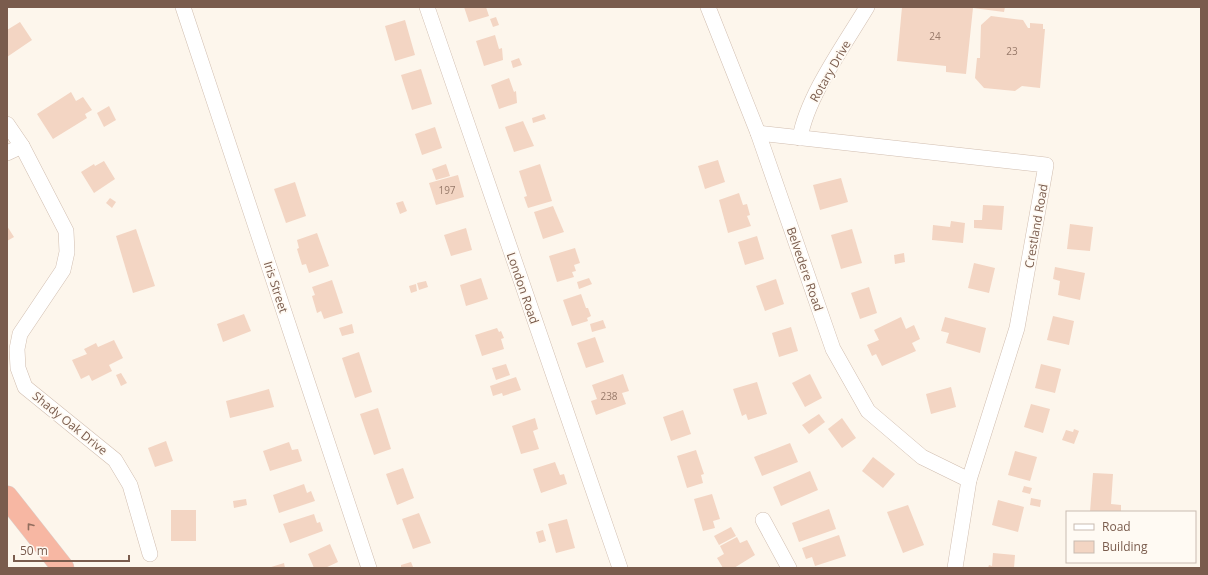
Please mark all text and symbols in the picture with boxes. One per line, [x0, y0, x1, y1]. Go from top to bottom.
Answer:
house number: 24 [929, 29, 941, 43]
street label: Rotary Drive [805, 37, 855, 105]
house number: 23 [1006, 44, 1018, 58]
street label: Crestland Road [1020, 182, 1052, 270]
house number: 197 [438, 183, 456, 197]
street label: Belvedere Road [783, 225, 827, 313]
street label: London Road [503, 250, 543, 326]
street label: Iris Street [260, 259, 292, 315]
street label: Shady Oak Drive [29, 387, 111, 459]
house number: 238 [600, 389, 618, 403]
legend [1066, 511, 1196, 563]
text: Road [1102, 518, 1131, 535]
one-way arrow [28, 524, 35, 531]
scale bar [14, 537, 129, 563]
text: Building [1102, 538, 1148, 555]
text: 50 m [20, 542, 48, 559]

